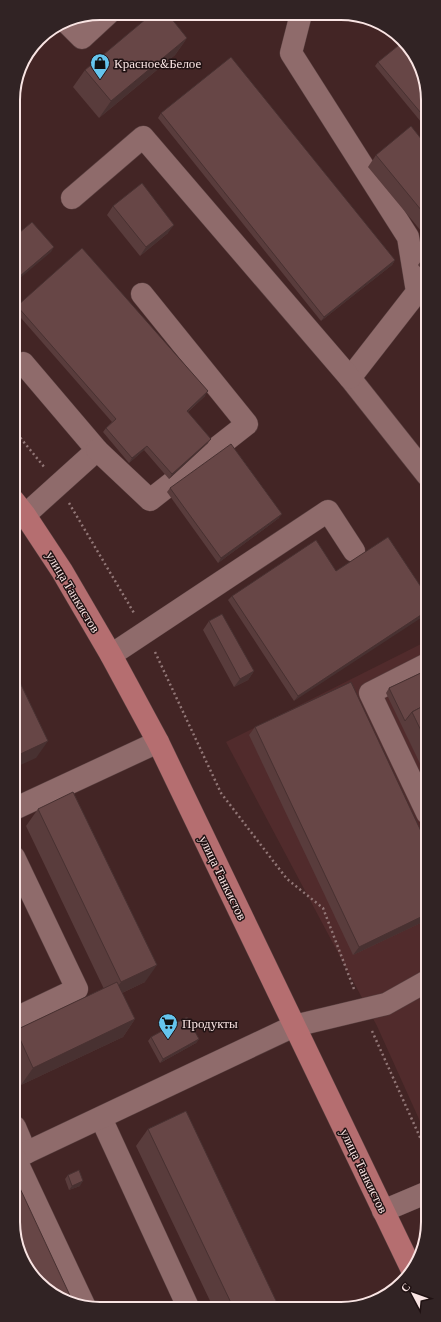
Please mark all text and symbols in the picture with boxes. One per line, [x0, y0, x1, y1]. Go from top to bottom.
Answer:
shop icon: Красное&Белое [89, 52, 111, 80]
place label: Красное&Белое [114, 56, 202, 71]
street label: улица Танкистов [43, 549, 103, 635]
street label: улица Танкистов [196, 833, 250, 923]
supermarket icon: Продукты [157, 1012, 179, 1040]
place label: Продукты [182, 1016, 238, 1031]
street label: улица Танкистов [337, 1126, 391, 1216]
north arrow [393, 1274, 433, 1314]
text: С [398, 1280, 413, 1294]

